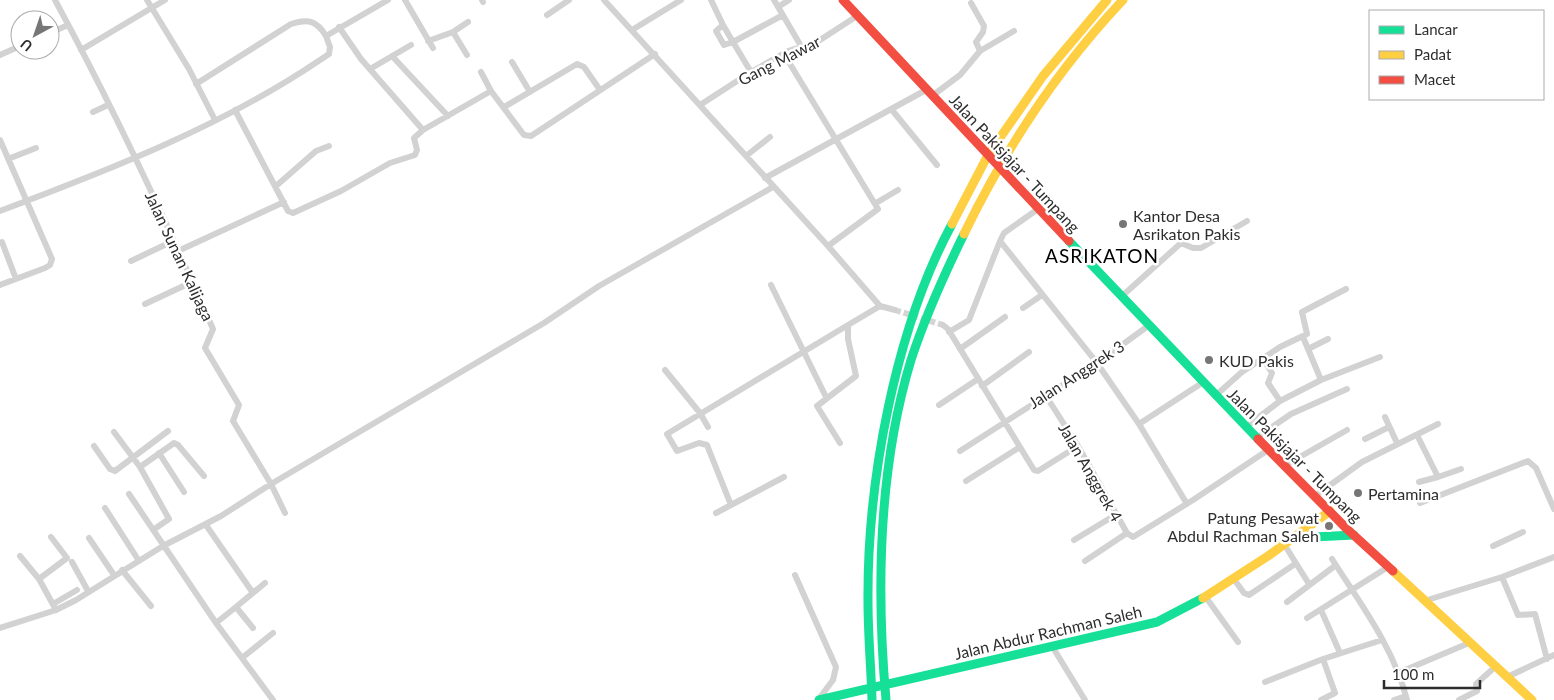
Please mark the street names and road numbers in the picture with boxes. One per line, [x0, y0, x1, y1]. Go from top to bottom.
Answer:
street label: Gang Mawar [735, 31, 823, 89]
street label: Jalan Pakisjajar - Tumpang [946, 90, 1084, 236]
street label: Jalan Sunan Kalijaga [142, 188, 218, 324]
street label: Jalan Anggrek 3 [1025, 336, 1127, 412]
street label: Jalan Pakisjajar - Tumpang [1224, 384, 1366, 526]
street label: Jalan Anggrek 4 [1055, 419, 1127, 525]
street label: Jalan Abdur Rachman Saleh [952, 601, 1144, 663]

